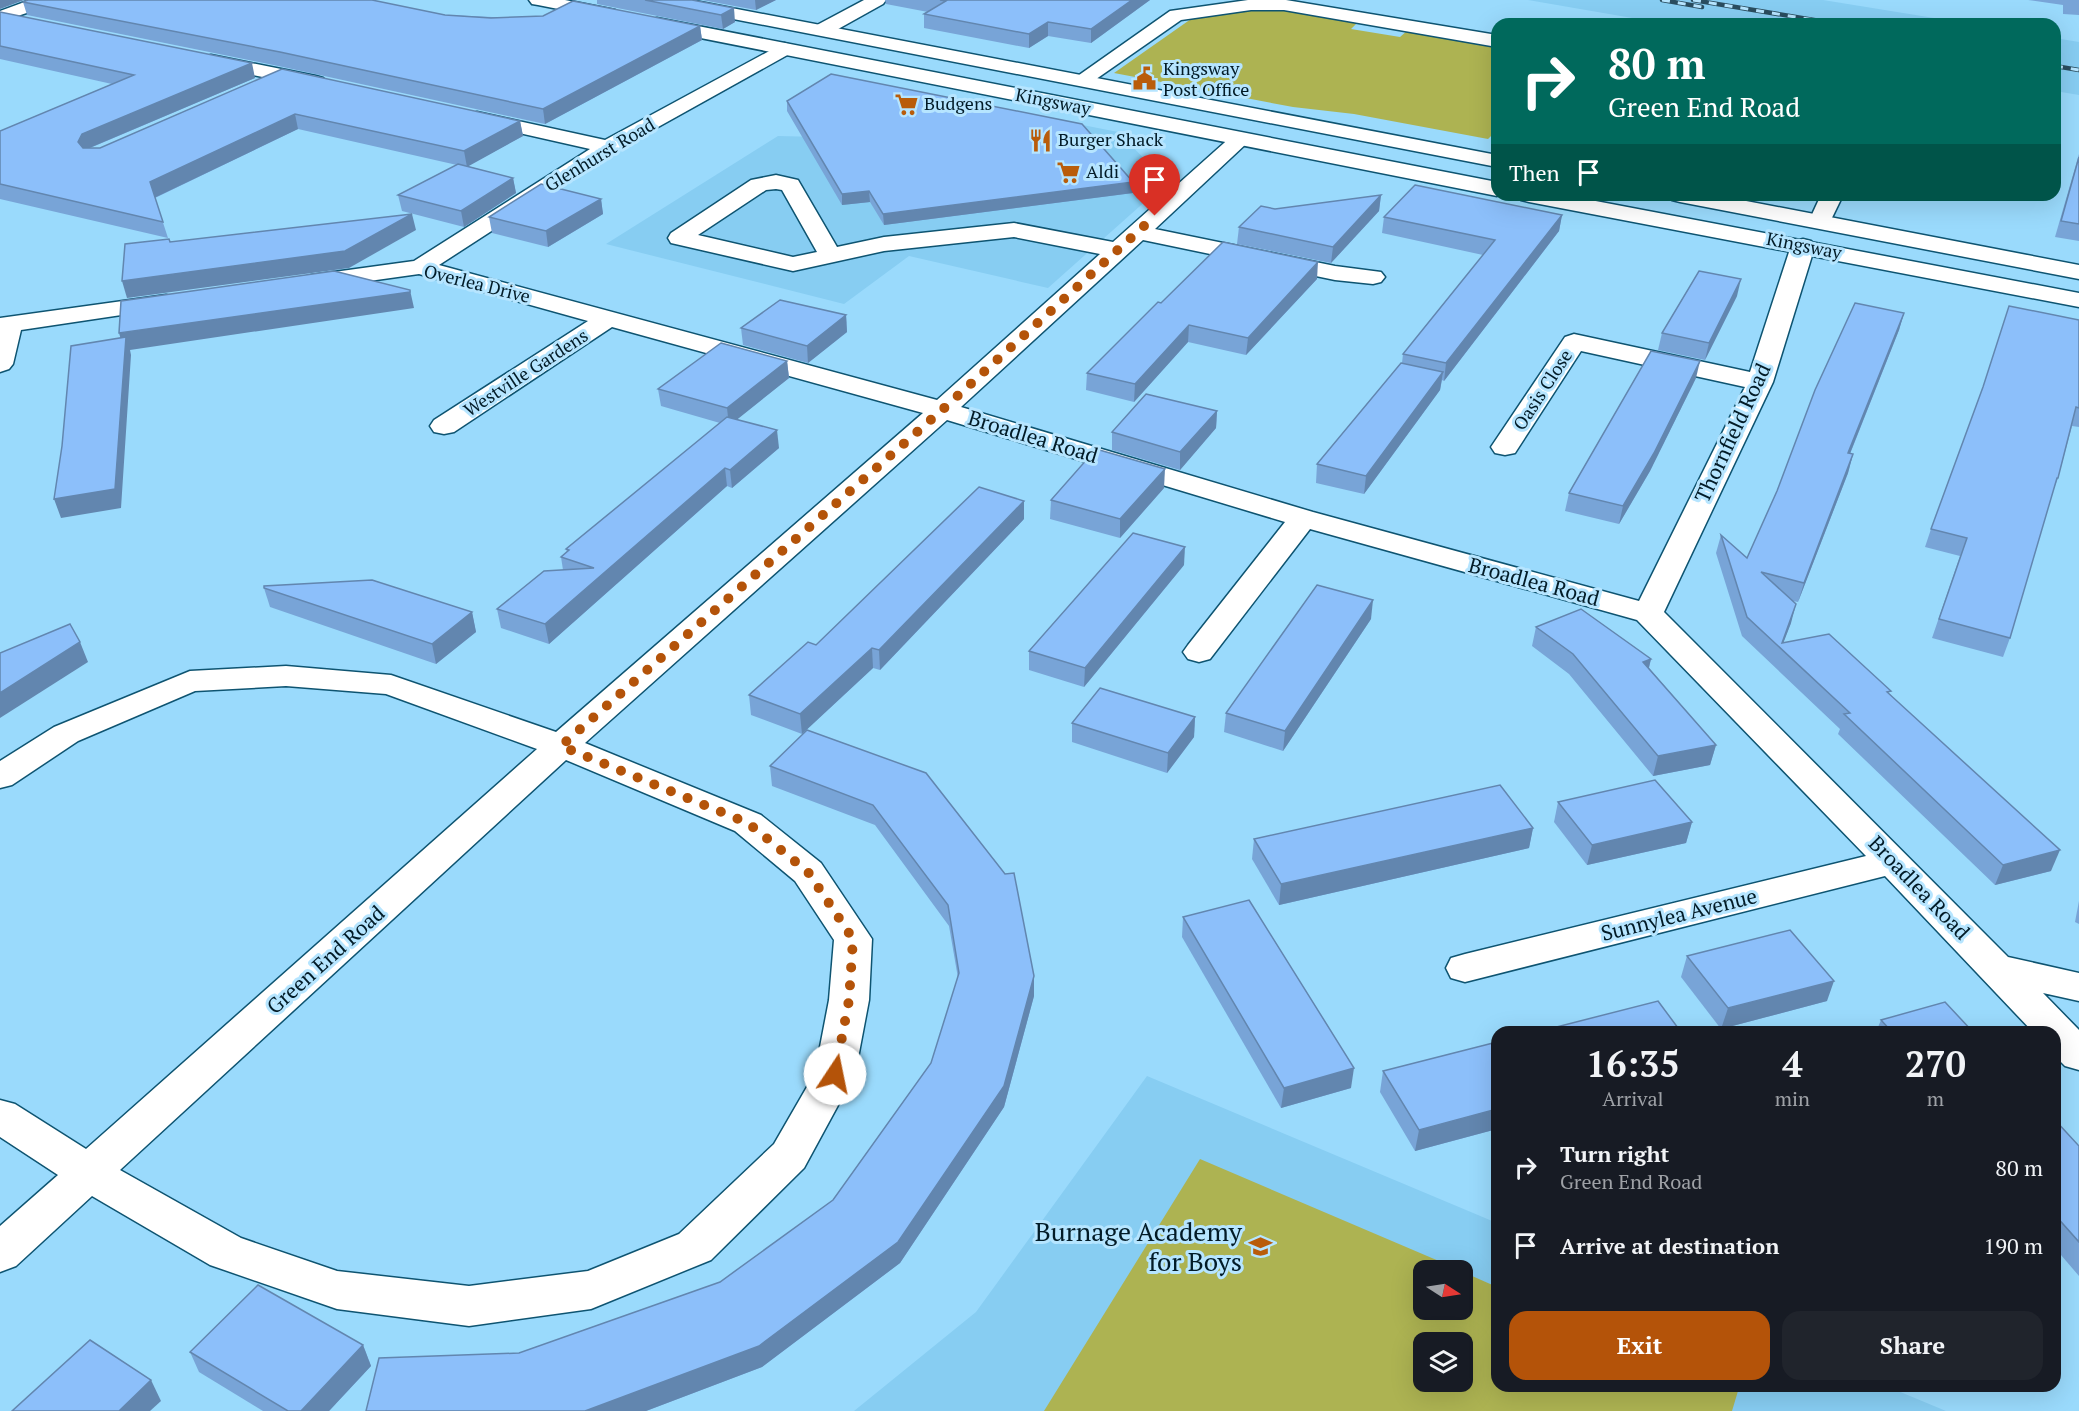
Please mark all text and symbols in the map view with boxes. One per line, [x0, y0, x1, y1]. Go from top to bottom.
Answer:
text: 80 m [1608, 35, 1706, 91]
icon: right [1509, 42, 1587, 120]
place label: Kingsway Post Office [1163, 56, 1249, 101]
public building icon: Kingsway Post Office [1132, 66, 1158, 92]
street label: Kingsway [1013, 82, 1094, 120]
text: Green End Road [1608, 89, 1800, 125]
supermarket icon: Budgens [893, 91, 919, 117]
place label: Budgens [924, 91, 992, 115]
street label: Glenhurst Road [540, 112, 659, 196]
restaurant icon: Burger Shack [1027, 127, 1053, 153]
place label: Burger Shack [1058, 127, 1164, 151]
pin [1129, 154, 1180, 216]
icon: arrive [1572, 156, 1605, 189]
text: Then [1509, 158, 1560, 187]
supermarket icon: Aldi [1055, 159, 1081, 185]
place label: Aldi [1086, 159, 1119, 183]
icon: arrive [1138, 163, 1171, 196]
street label: Kingsway [1764, 226, 1845, 264]
street label: Overlea Drive [421, 258, 533, 308]
street label: Westville Gardens [459, 323, 592, 421]
street label: Oasis Close [1507, 345, 1577, 434]
street label: Thornfield Road [1688, 358, 1777, 507]
street label: Broadlea Road [965, 403, 1102, 469]
street label: Broadlea Road [1466, 550, 1603, 612]
street label: Broadlea Road [1863, 829, 1977, 946]
street label: Sunnylea Avenue [1598, 881, 1760, 947]
street label: Green End Road [260, 899, 391, 1020]
text: 16:35 [1586, 1040, 1680, 1087]
text: 4 [1782, 1040, 1803, 1087]
text: 270 [1905, 1040, 1966, 1087]
position arrow [803, 1042, 867, 1106]
text: Arrival [1602, 1085, 1664, 1112]
text: min [1775, 1085, 1810, 1112]
text: m [1927, 1085, 1944, 1112]
text: Turn right [1560, 1139, 1669, 1168]
icon: right [1509, 1151, 1542, 1184]
text: 80 m [1995, 1153, 2043, 1182]
text: Green End Road [1560, 1168, 1702, 1195]
place label: Burnage Academy for Boys [1035, 1214, 1243, 1278]
icon: arrive [1509, 1229, 1542, 1262]
text: Arrive at destination [1560, 1231, 1779, 1260]
text: 190 m [1983, 1231, 2043, 1260]
school or university icon: Burnage Academy for Boys [1247, 1234, 1273, 1260]
north arrow [1413, 1260, 1473, 1320]
map controls [1413, 1260, 1473, 1392]
button: Exit [1509, 1311, 1770, 1380]
button: Share [1782, 1311, 2043, 1380]
button: layers [1413, 1332, 1473, 1392]

